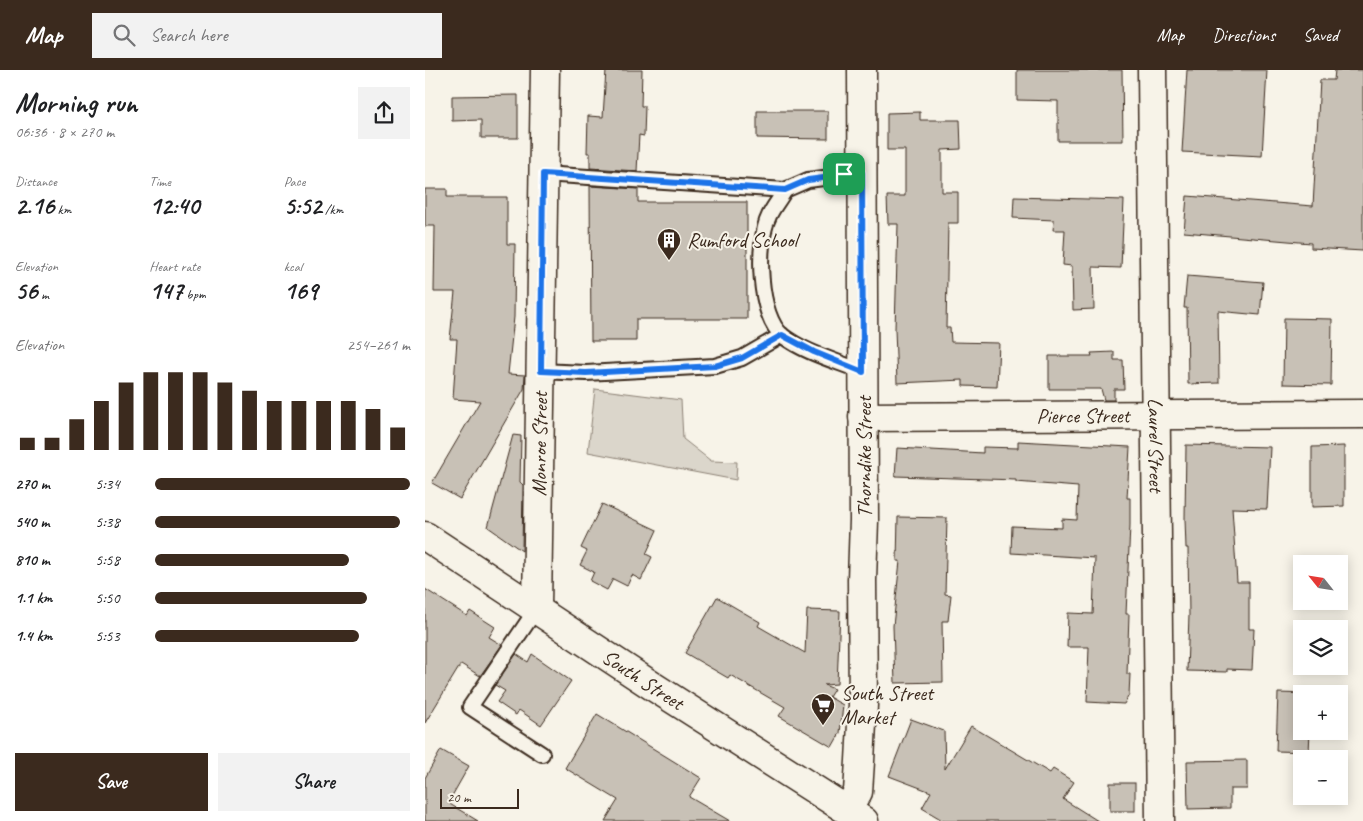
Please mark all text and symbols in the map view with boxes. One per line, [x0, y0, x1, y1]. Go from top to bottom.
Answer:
search box [92, 13, 442, 58]
text: Map [25, 20, 62, 50]
icon: search [110, 21, 138, 49]
text: Search here [150, 23, 228, 47]
text: Map [1157, 24, 1184, 46]
text: Directions [1212, 24, 1275, 46]
text: Saved [1303, 24, 1338, 46]
text: Morning run [15, 85, 137, 120]
button: share [358, 87, 410, 139]
text: 06:36 · 8 × 270 m [15, 122, 114, 142]
pin [823, 153, 865, 195]
icon: arrive [830, 160, 858, 188]
text: Distance [15, 173, 57, 190]
text: Time [149, 173, 171, 190]
text: Pace [284, 173, 305, 190]
text: 2.16 [15, 190, 54, 222]
text: 12:40 [149, 190, 199, 222]
text: 5:52 [284, 190, 322, 222]
text: km [54, 201, 71, 218]
text: /km [322, 201, 343, 218]
building icon: Rumford School [656, 227, 682, 261]
place label: Rumford School [687, 227, 801, 253]
text: Elevation [15, 258, 58, 275]
text: Heart rate [149, 258, 200, 275]
text: kcal [284, 258, 302, 275]
text: 56 [15, 275, 38, 307]
text: 147 [149, 275, 183, 307]
text: 169 [284, 275, 318, 307]
text: m [38, 286, 49, 303]
text: bpm [183, 286, 206, 303]
text: Elevation [15, 335, 64, 355]
text: 254–261 m [347, 335, 410, 355]
street label: Monroe Street [526, 390, 553, 496]
street label: Thorndike Street [851, 394, 877, 518]
street label: Laurel Street [1142, 398, 1170, 494]
street label: Pierce Street [1036, 402, 1132, 429]
text: 270 m [15, 474, 50, 494]
text: 5:34 [95, 474, 120, 494]
text: 540 m [15, 512, 49, 532]
text: 5:38 [95, 512, 120, 532]
text: 810 m [15, 550, 50, 570]
text: 5:58 [95, 550, 120, 570]
north arrow [1293, 555, 1347, 610]
map controls [1293, 555, 1348, 805]
text: 1.1 km [15, 588, 52, 608]
text: 5:50 [95, 588, 120, 608]
button: layers [1293, 620, 1348, 675]
text: 1.4 km [15, 626, 52, 646]
text: 5:53 [95, 626, 120, 646]
street label: South Street [597, 643, 690, 717]
place label: South Street Market [841, 680, 935, 730]
button: + [1293, 685, 1348, 740]
supermarket icon: South Street Market [810, 692, 836, 726]
button: − [1293, 750, 1348, 805]
button: Save [15, 753, 208, 811]
button: Share [218, 753, 410, 811]
scale bar [440, 786, 519, 809]
text: 20 m [447, 789, 471, 806]

